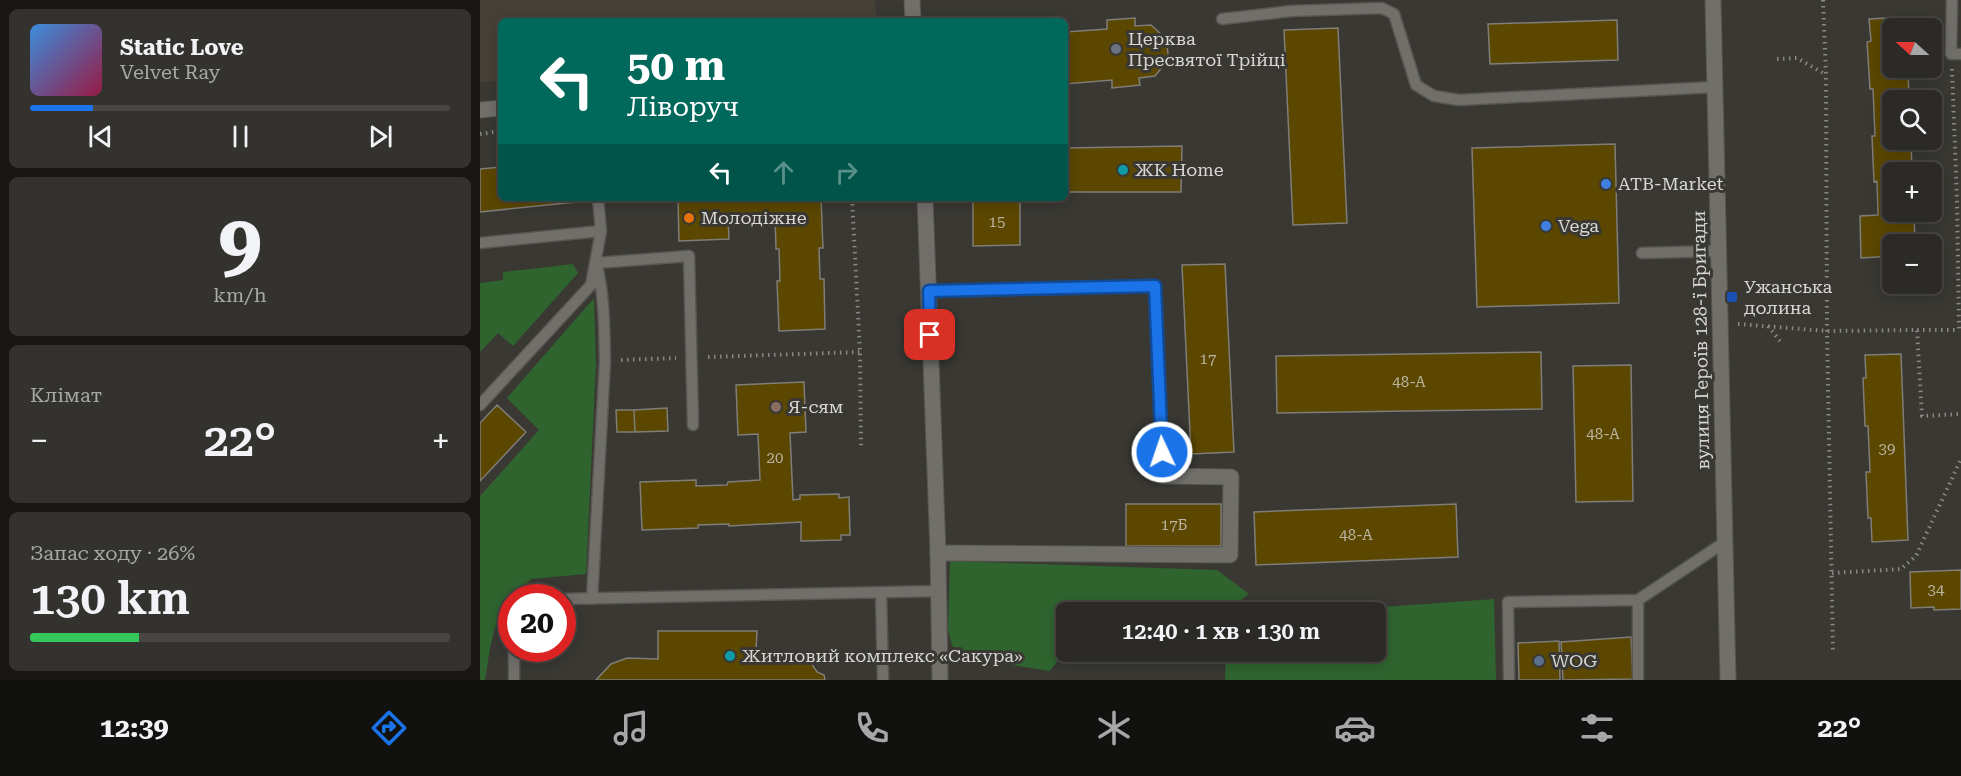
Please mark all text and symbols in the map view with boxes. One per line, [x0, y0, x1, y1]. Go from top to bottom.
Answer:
north arrow [1882, 18, 1942, 78]
map controls [1882, 18, 1942, 294]
place label: Церква Пресвятої Трійці [1128, 28, 1286, 70]
text: Static Love [120, 35, 244, 60]
text: 50 m [627, 41, 725, 90]
icon: left [528, 42, 606, 120]
marker: Церква Пресвятої Трійці [1109, 42, 1123, 56]
text: Velvet Ray [120, 60, 220, 84]
button: search [1882, 90, 1942, 150]
text: Ліворуч [627, 91, 739, 123]
icon: previous [84, 120, 117, 153]
icon: pause [224, 120, 257, 153]
icon: next [364, 120, 397, 153]
icon: left [704, 156, 737, 189]
icon: ahead [767, 156, 800, 189]
icon: right [830, 156, 863, 189]
place label: ЖК Home [1135, 159, 1224, 180]
button: + [1882, 162, 1942, 222]
marker: ЖК Home [1116, 163, 1130, 177]
place label: ATB-Market [1618, 173, 1724, 194]
marker: ATB-Market [1599, 177, 1613, 191]
text: 9 [218, 198, 262, 289]
place label: Молодіжне [701, 207, 807, 228]
street label: вулиця Героїв 128-ї Бригади [1688, 210, 1713, 470]
marker: Молодіжне [682, 211, 696, 225]
house number: 15 [989, 213, 1005, 231]
place label: Vega [1558, 215, 1599, 236]
marker: Vega [1539, 219, 1553, 233]
button: − [1882, 234, 1942, 294]
place label: Ужанська долина [1744, 276, 1833, 318]
text: km/h [213, 283, 267, 307]
marker: Ужанська долина [1725, 290, 1739, 304]
pin [904, 309, 955, 360]
icon: arrive [913, 318, 946, 351]
house number: 17 [1200, 350, 1216, 368]
house number: 48-А [1392, 373, 1426, 391]
text: Клімат [30, 383, 102, 407]
place label: Я-сям [788, 396, 843, 417]
marker: Я-сям [769, 400, 783, 414]
text: 22° [204, 414, 276, 467]
position arrow [1130, 420, 1194, 484]
text: − [30, 421, 48, 460]
text: + [432, 421, 450, 460]
house number: 48-А [1586, 425, 1620, 443]
house number: 39 [1879, 440, 1895, 458]
house number: 20 [767, 449, 783, 467]
house number: 17Б [1161, 516, 1188, 534]
house number: 48-А [1339, 526, 1373, 544]
text: Запас ходу · 26% [30, 541, 195, 565]
text: 130 km [30, 572, 190, 625]
house number: 34 [1928, 581, 1945, 599]
speed limit sign: 20 [498, 584, 576, 662]
text: 12:40 · 1 хв · 130 m [1122, 619, 1320, 644]
place label: Житловий комплекс «Сакура» [742, 645, 1023, 666]
marker: Житловий комплекс «Сакура» [723, 649, 737, 663]
place label: WOG [1551, 650, 1597, 671]
marker: WOG [1532, 654, 1546, 668]
icon: directions [368, 707, 410, 749]
icon: music [610, 707, 652, 749]
icon: phone [851, 707, 893, 749]
icon: climate [1093, 707, 1135, 749]
icon: car [1334, 707, 1376, 749]
icon: filters [1576, 707, 1618, 749]
text: 12:39 [100, 712, 169, 744]
text: 22° [1818, 712, 1861, 744]

